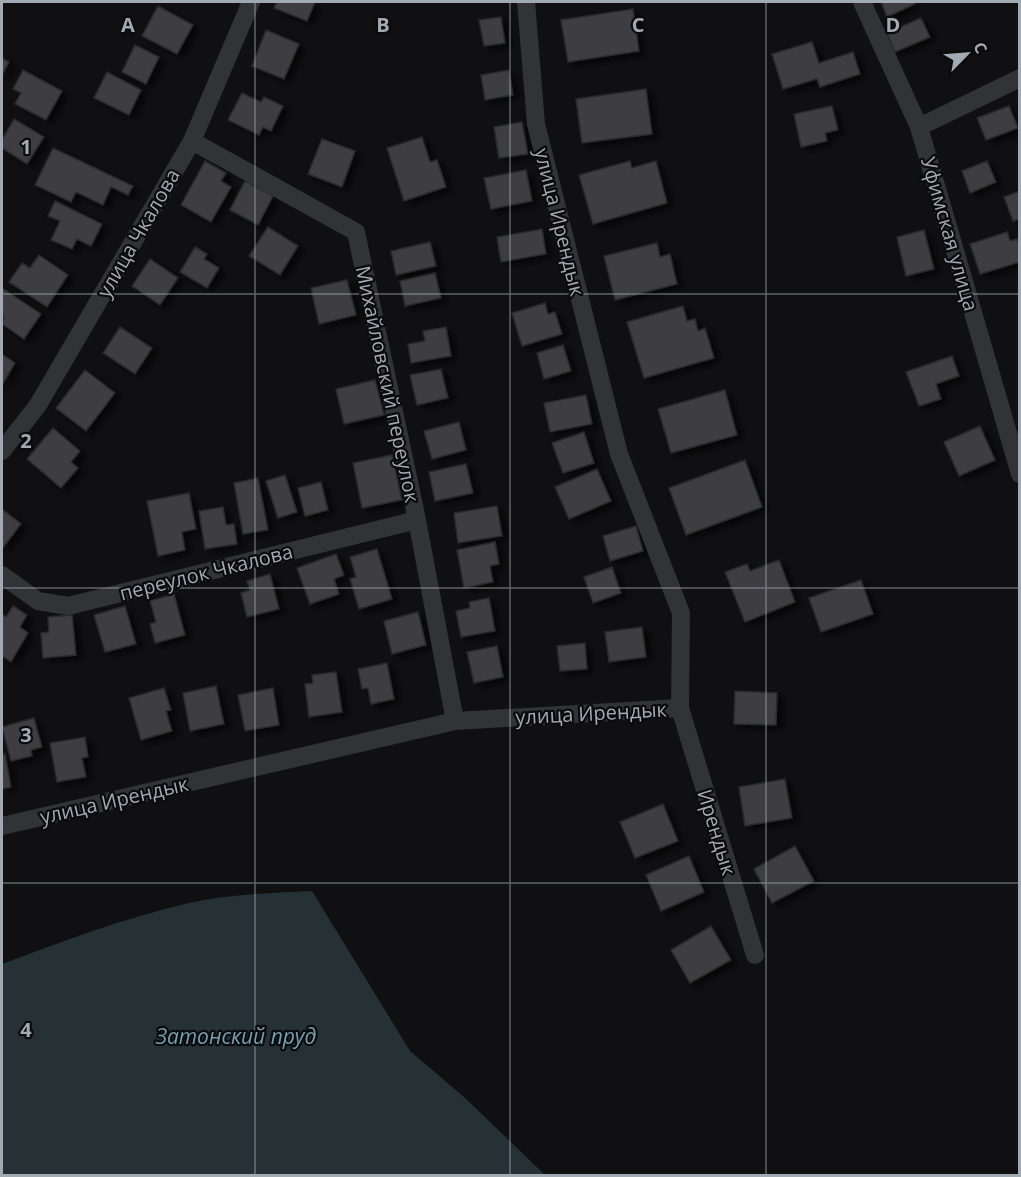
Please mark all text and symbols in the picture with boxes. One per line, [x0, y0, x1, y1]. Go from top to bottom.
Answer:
text: A [121, 11, 135, 38]
text: B [376, 11, 390, 38]
text: C [632, 11, 645, 38]
text: D [886, 11, 900, 38]
north arrow [937, 24, 997, 84]
text: С [968, 38, 993, 57]
text: 1 [20, 133, 32, 160]
street label: улица Ирендык [529, 145, 592, 299]
street label: Уфимская улица [915, 154, 985, 314]
street label: улица Чкалова [90, 164, 186, 302]
street label: Михайловский переулок [350, 263, 426, 506]
text: 2 [20, 427, 32, 454]
street label: переулок Чкалова [117, 537, 295, 607]
street label: улица Ирендык [515, 696, 668, 730]
text: 3 [20, 721, 32, 748]
street label: улица Ирендык [37, 770, 192, 830]
street label: Ирендык [691, 786, 743, 879]
text: 4 [20, 1016, 32, 1043]
water label: Затонский пруд [155, 1022, 317, 1050]

